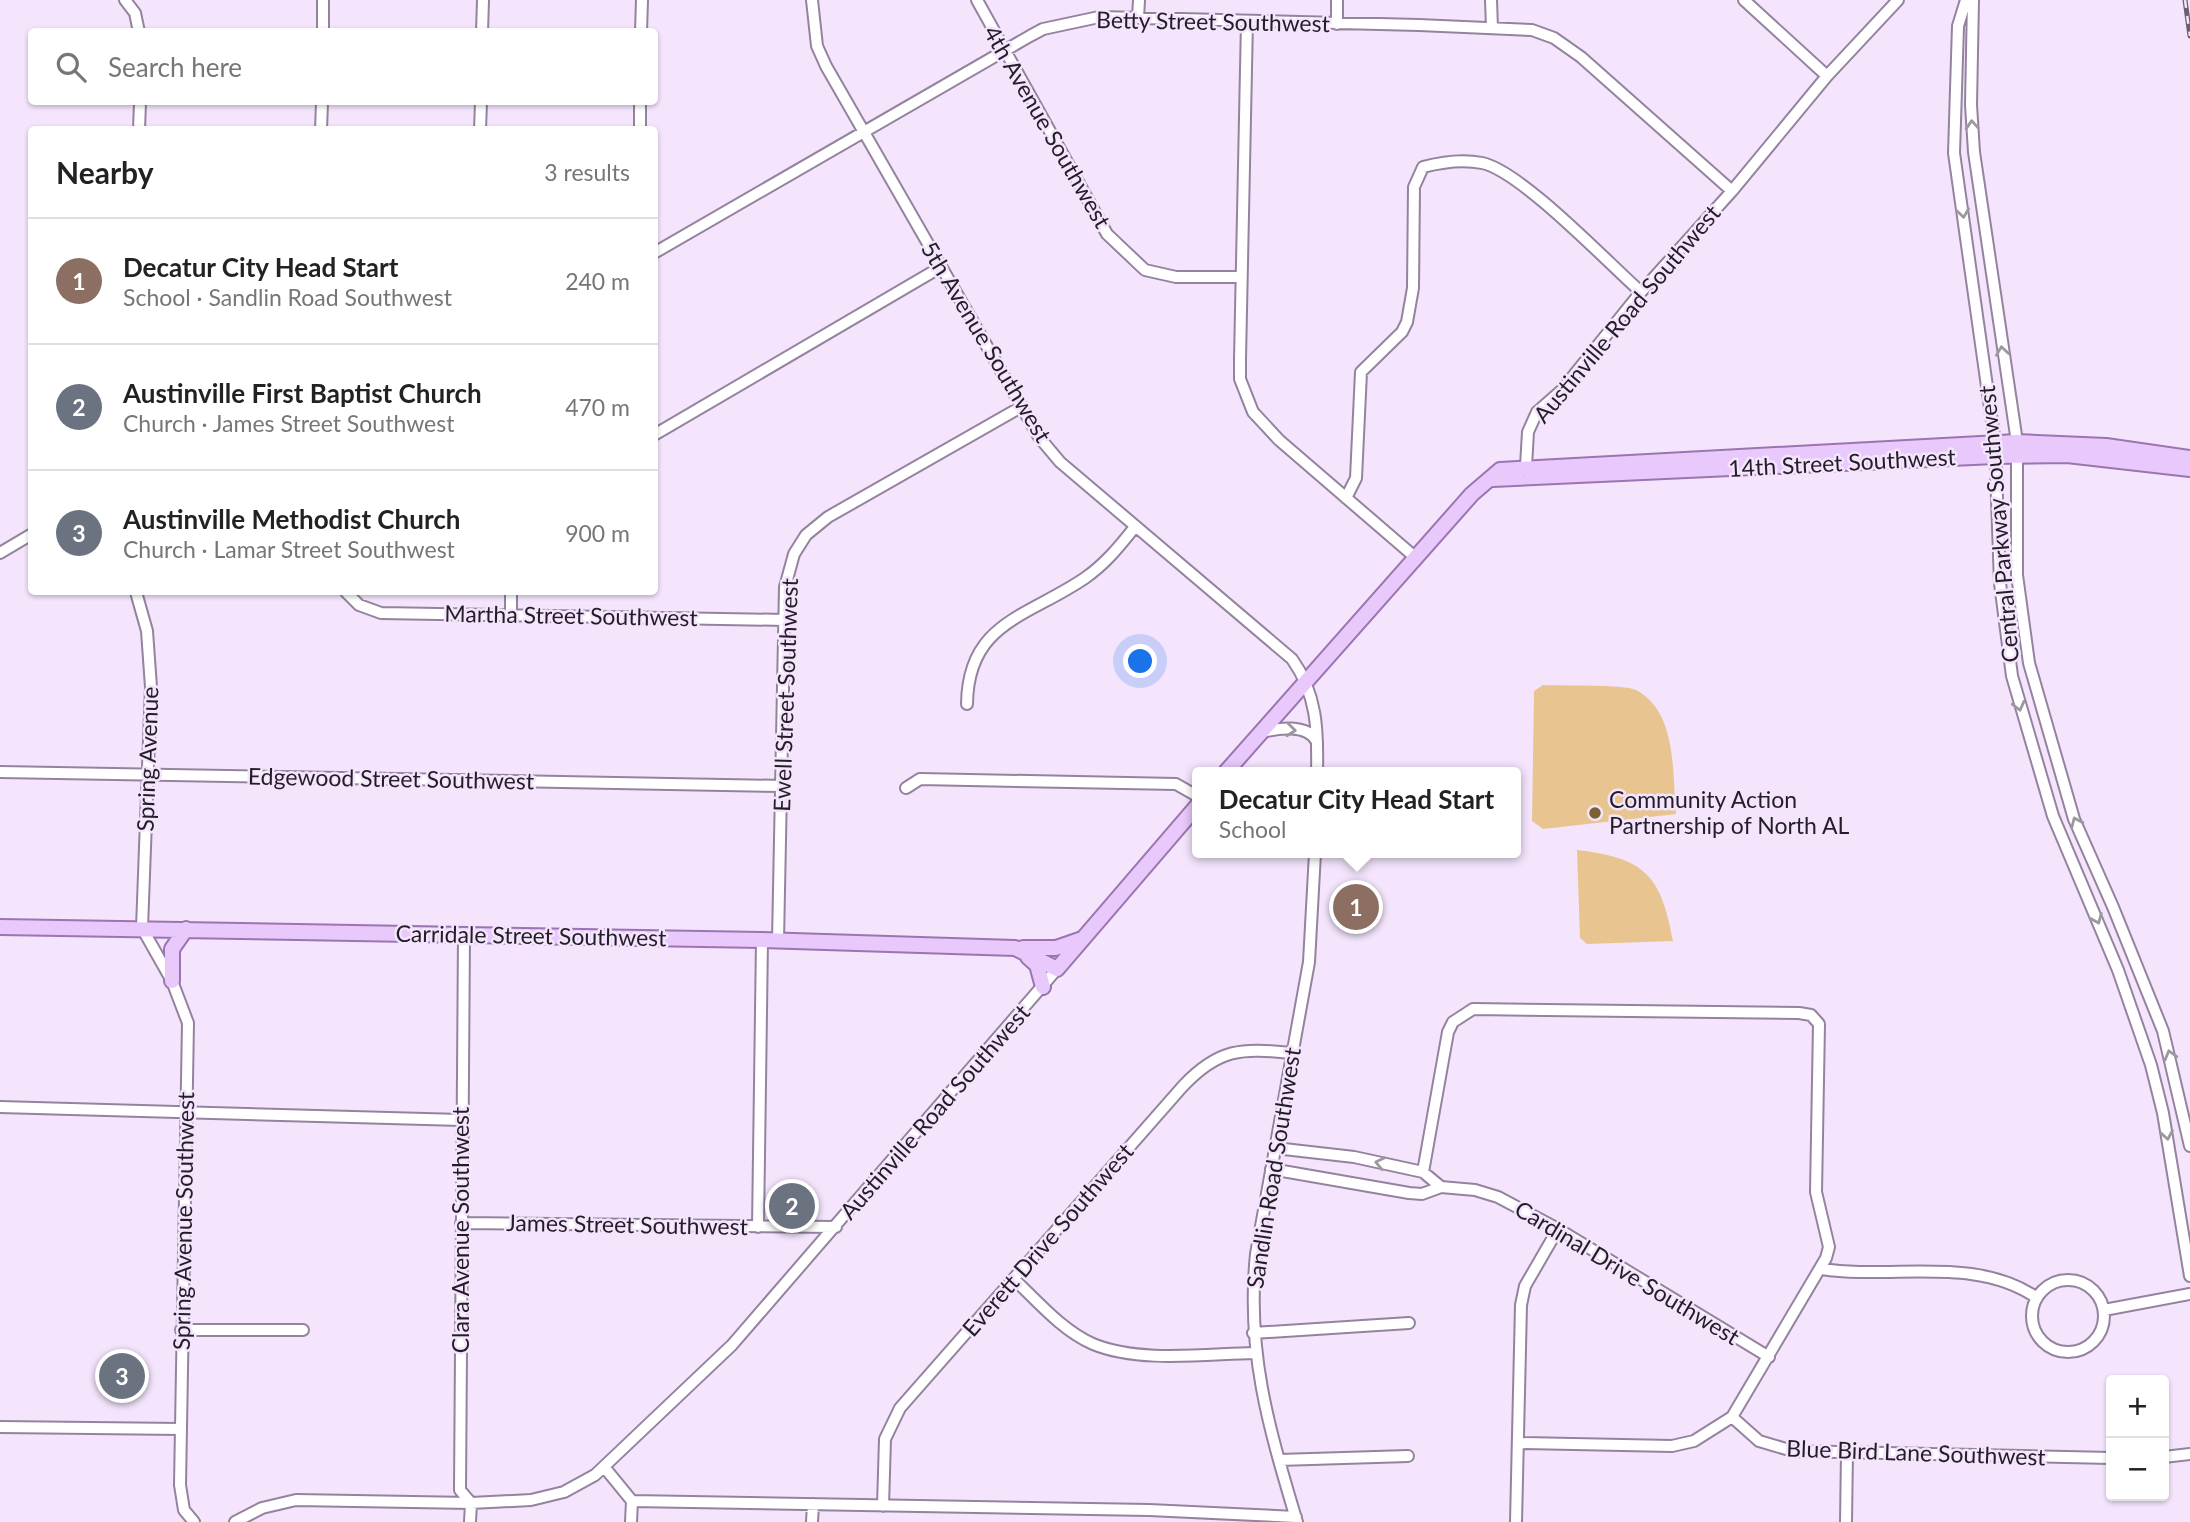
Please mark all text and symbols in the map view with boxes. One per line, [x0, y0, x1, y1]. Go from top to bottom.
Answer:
street label: Betty Street Southwest [1096, 5, 1331, 37]
street label: 4th Avenue Southwest [978, 20, 1118, 233]
search box [28, 28, 658, 105]
icon: search [52, 48, 90, 86]
text: Search here [108, 51, 242, 83]
one-way arrow [1965, 119, 1980, 130]
text: Nearby [56, 154, 154, 190]
text: 3 results [544, 158, 630, 186]
street label: Austinville Road Southwest [1527, 198, 1726, 428]
one-way arrow [1955, 207, 1970, 219]
street label: 5th Avenue Southwest [916, 236, 1058, 448]
text: Decatur City Head Start [123, 251, 398, 283]
text: 1 [72, 267, 86, 295]
text: 240 m [565, 267, 630, 295]
text: School · Sandlin Road Southwest [123, 283, 452, 311]
one-way arrow [1994, 345, 2009, 356]
text: Austinville First Baptist Church [123, 377, 482, 409]
street label: Central Parkway Southwest [1972, 384, 2024, 664]
text: 2 [72, 393, 86, 421]
text: 470 m [565, 393, 630, 421]
text: Church · James Street Southwest [123, 409, 454, 437]
street label: 14th Street Southwest [1728, 442, 1957, 482]
text: Austinville Methodist Church [123, 503, 460, 535]
text: 3 [72, 519, 86, 547]
text: 900 m [565, 519, 630, 547]
text: Church · Lamar Street Southwest [123, 535, 455, 563]
street label: Ewell Street Southwest [767, 577, 803, 812]
street label: Martha Street Southwest [444, 599, 699, 631]
your location [1123, 644, 1157, 678]
street label: Spring Avenue [130, 686, 164, 832]
one-way arrow [2011, 700, 2025, 712]
one-way arrow [1286, 722, 1297, 737]
street label: Edgewood Street Southwest [248, 762, 535, 795]
popup [1192, 767, 1521, 858]
text: Decatur City Head Start [1219, 783, 1494, 815]
place label: Community Action Partnership of North AL [1609, 785, 1850, 839]
marker: Community Action Partnership of North AL [1587, 805, 1603, 821]
text: School [1219, 815, 1287, 843]
one-way arrow [2070, 817, 2084, 829]
pin: 1 [1333, 881, 1379, 933]
one-way arrow [2088, 913, 2102, 925]
street label: Carridale Street Southwest [395, 919, 667, 951]
street label: Austinville Road Southwest [833, 998, 1036, 1225]
street label: Sandlin Road Southwest [1240, 1045, 1306, 1290]
one-way arrow [2163, 1050, 2178, 1062]
street label: Spring Avenue Southwest [167, 1091, 199, 1350]
street label: Clara Avenue Southwest [446, 1106, 474, 1353]
one-way arrow [2159, 1129, 2174, 1141]
street label: Everett Drive Southwest [956, 1137, 1139, 1341]
one-way arrow [1374, 1156, 1386, 1171]
pin: 2 [769, 1180, 815, 1232]
street label: Cardinal Drive Southwest [1510, 1194, 1746, 1351]
street label: James Street Southwest [506, 1208, 749, 1240]
pin: 3 [99, 1350, 145, 1402]
map controls [2106, 1375, 2169, 1501]
button: + [2106, 1375, 2169, 1438]
street label: Blue Bird Lane Southwest [1786, 1433, 2047, 1471]
button: − [2106, 1438, 2169, 1501]

